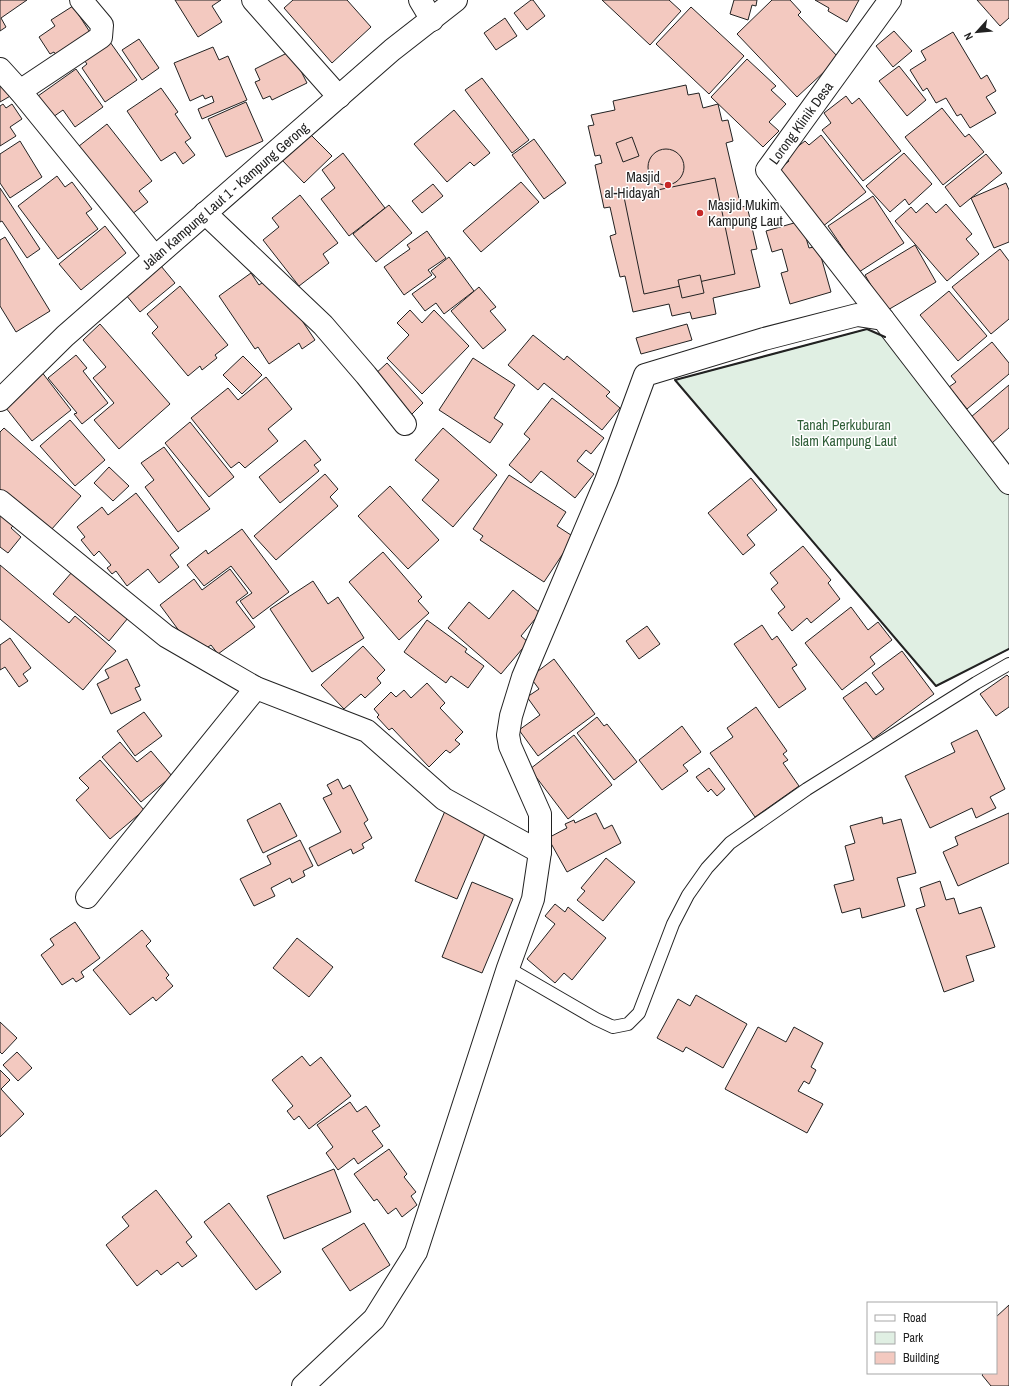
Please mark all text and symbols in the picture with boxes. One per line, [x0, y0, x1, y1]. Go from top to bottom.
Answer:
north arrow [957, 12, 997, 52]
text: N [960, 30, 976, 43]
street label: Lorong Klinik Desa [765, 78, 837, 168]
street label: Jalan Kampung Laut 1 - Kampung Gerong [138, 118, 313, 274]
place label: Masjid al-Hidayah [604, 168, 660, 202]
marker: Masjid al-Hidayah [663, 180, 673, 190]
place label: Masjid Mukim Kampung Laut [708, 196, 783, 230]
marker: Masjid Mukim Kampung Laut [695, 208, 705, 218]
park label: Tanah Perkuburan Islam Kampung Laut [791, 416, 897, 450]
legend [867, 1302, 997, 1374]
text: Road [903, 1310, 927, 1326]
text: Park [903, 1330, 923, 1346]
text: Building [903, 1350, 940, 1366]

